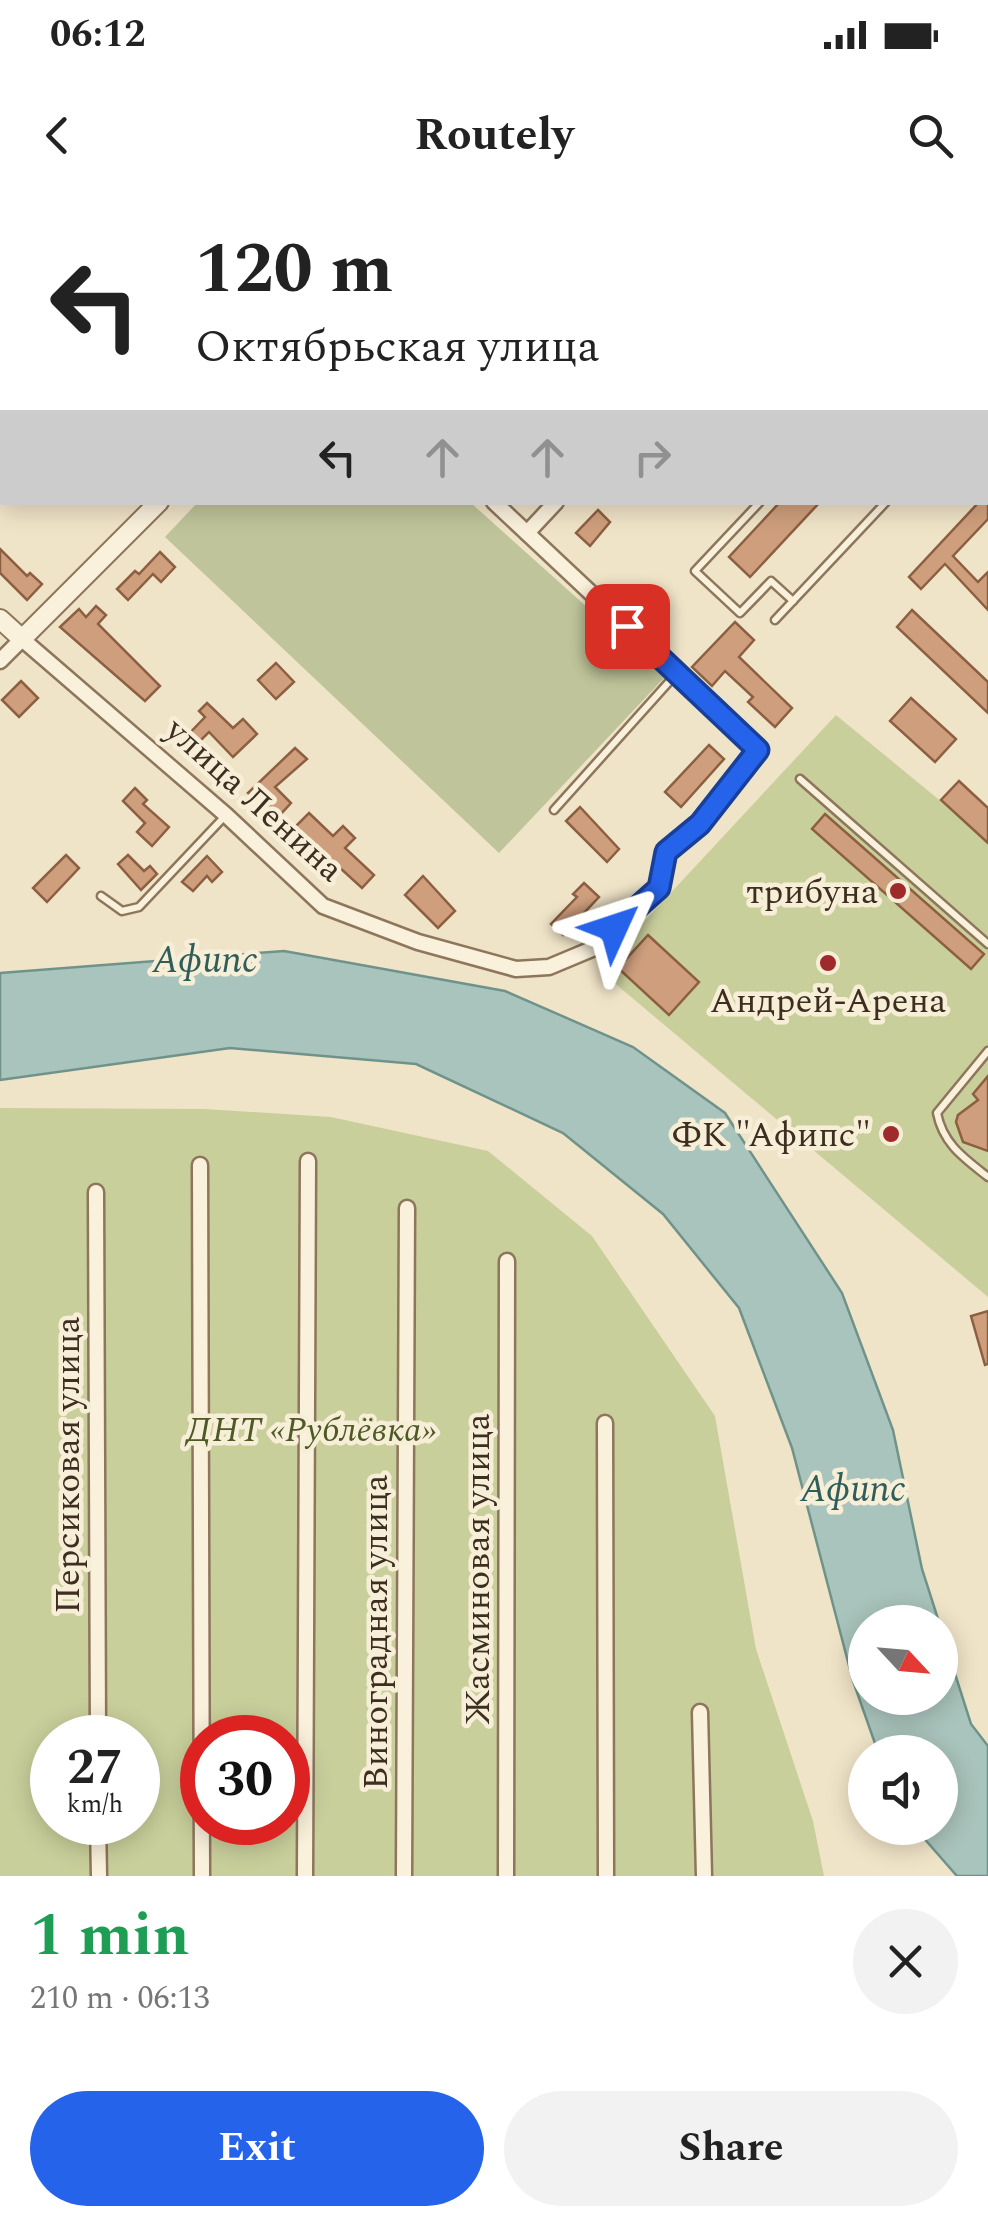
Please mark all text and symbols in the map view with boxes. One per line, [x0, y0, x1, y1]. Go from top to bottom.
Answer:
text: 06:12 [50, 6, 145, 64]
text: Routely [414, 101, 574, 170]
icon: back [30, 108, 85, 163]
icon: search [903, 108, 958, 163]
text: 120 m [195, 217, 393, 323]
icon: left [30, 240, 160, 370]
text: Октябрьская улица [195, 313, 600, 382]
icon: left [310, 430, 365, 485]
icon: ahead [415, 430, 470, 485]
icon: ahead [520, 430, 575, 485]
icon: right [625, 430, 680, 485]
pin [585, 584, 670, 669]
icon: arrive [600, 599, 655, 654]
street label: улица Ленина [152, 705, 355, 895]
place label: трибуна [746, 866, 878, 919]
position arrow [562, 876, 666, 980]
marker: трибуна [887, 880, 909, 902]
water label: Афипс [151, 932, 258, 990]
marker: Андрей-Арена [817, 952, 839, 974]
place label: Андрей-Арена [710, 975, 946, 1028]
place label: ФК "Афипс" [672, 1109, 871, 1162]
marker: ФК "Афипс" [880, 1123, 902, 1145]
street label: Персиковая улица [42, 1316, 95, 1614]
park label: ДНТ «Рублёвка» [184, 1404, 436, 1457]
street label: Жасминовая улица [452, 1413, 505, 1725]
water label: Афипс [799, 1461, 906, 1519]
street label: Виноградная улица [350, 1474, 403, 1790]
north arrow [848, 1605, 958, 1715]
map controls [848, 1605, 958, 1845]
speed limit sign: 30 [180, 1715, 310, 1845]
text: 27 [67, 1730, 123, 1806]
button: sound [848, 1735, 958, 1845]
text: km/h [67, 1786, 123, 1824]
text: 1 min [30, 1890, 190, 1982]
button: close [853, 1909, 958, 2014]
text: 210 m · 06:13 [30, 1974, 210, 2023]
button: Exit [30, 2091, 484, 2206]
button: Share [504, 2091, 958, 2206]

